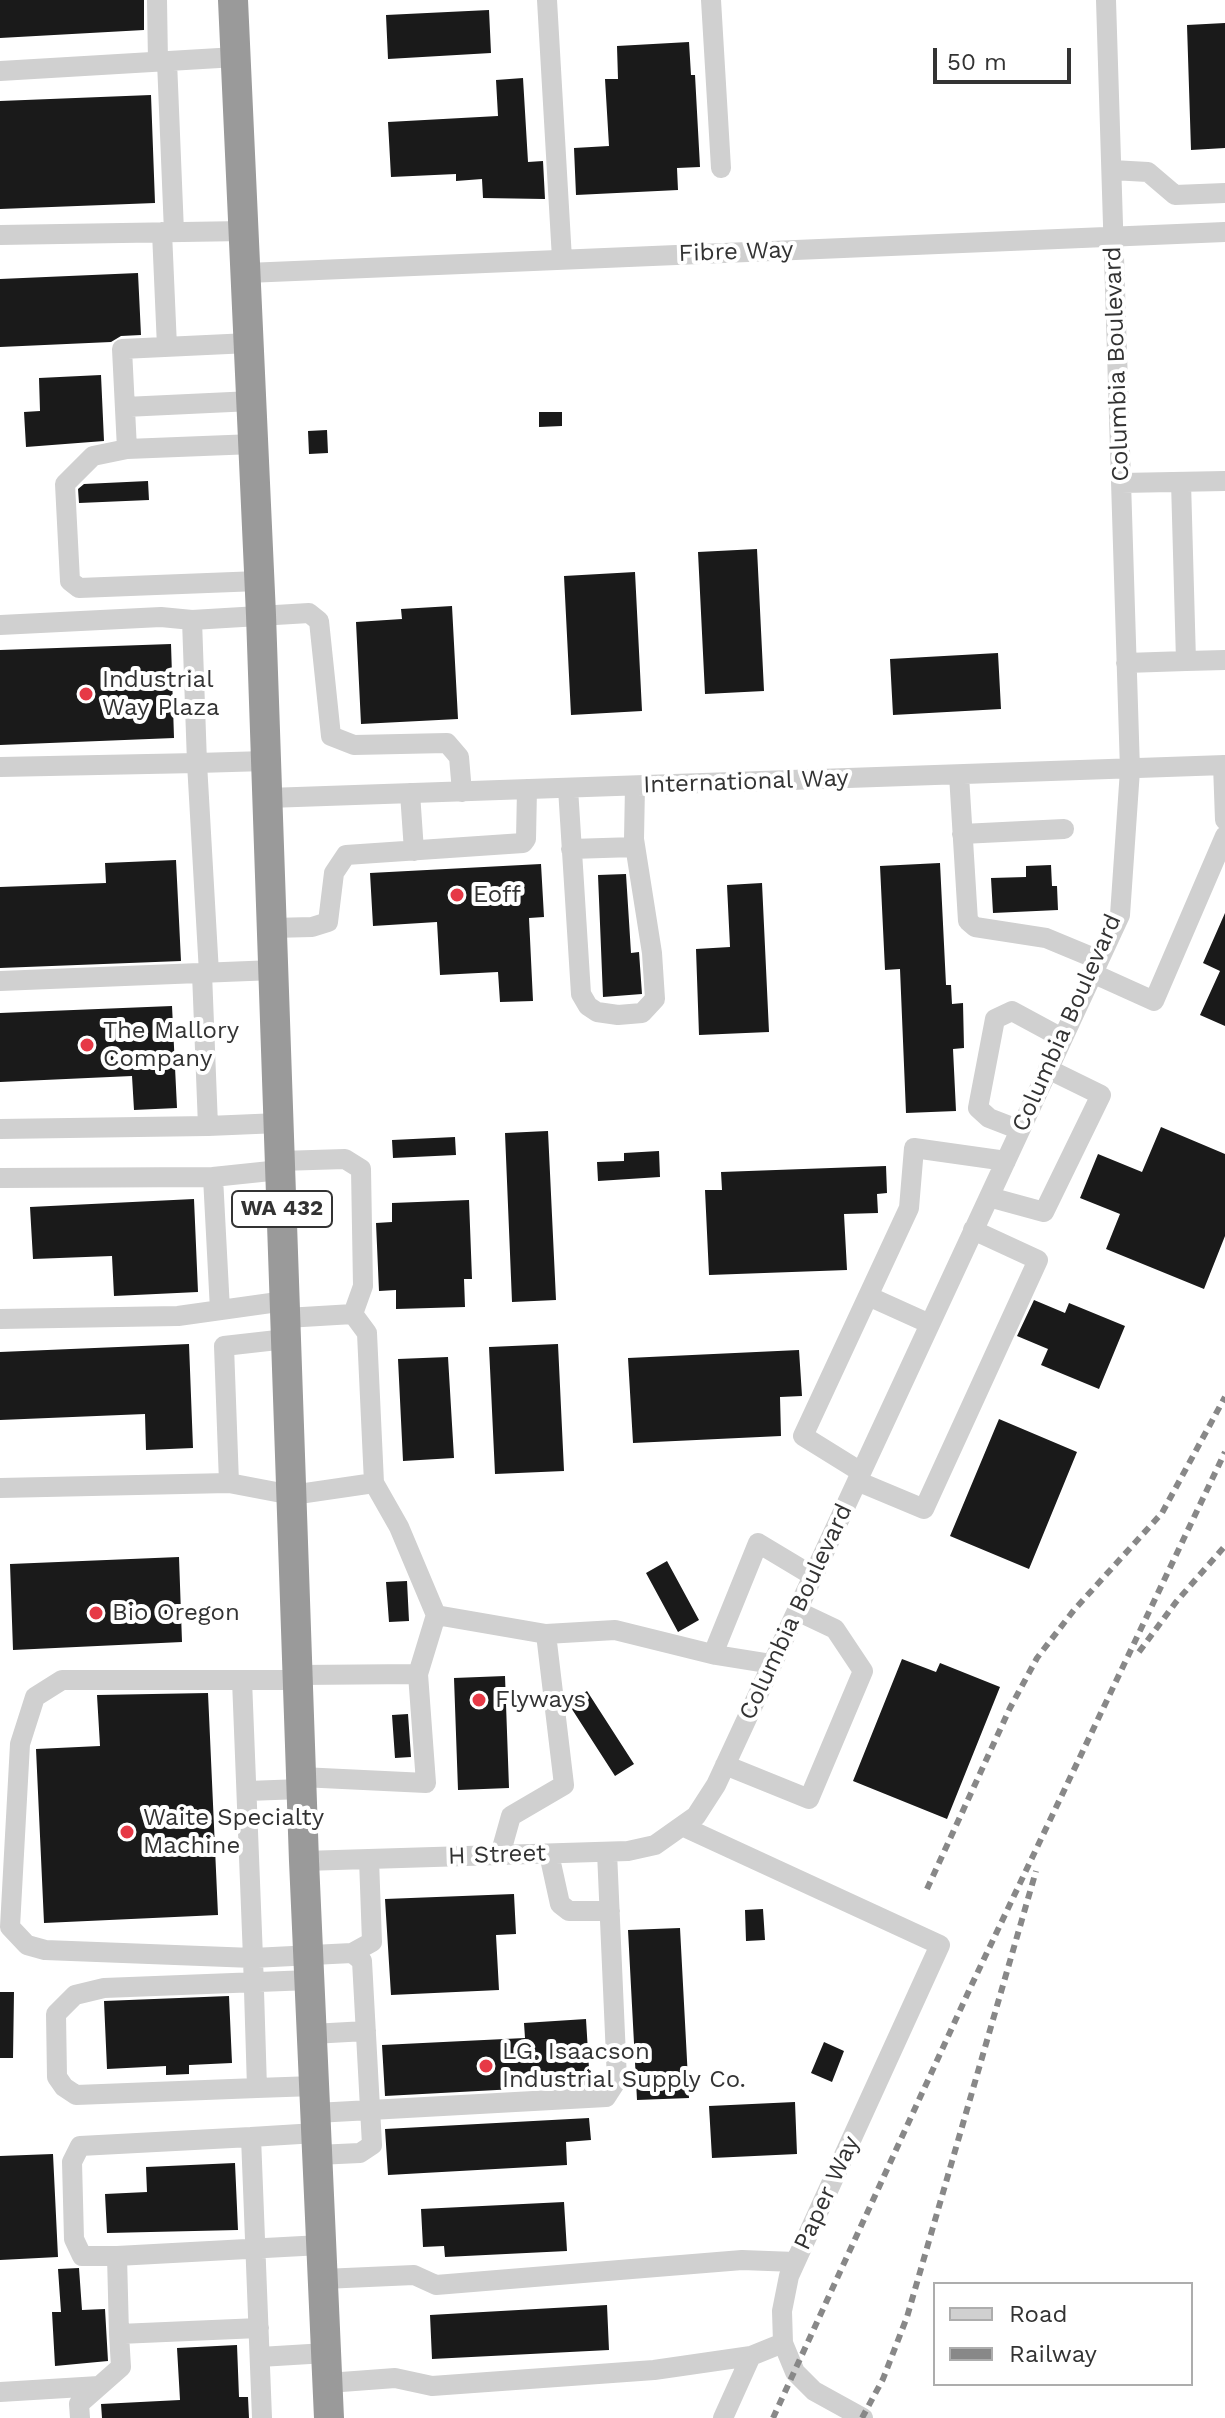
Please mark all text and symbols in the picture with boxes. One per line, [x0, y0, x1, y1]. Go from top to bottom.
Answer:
scale bar [937, 32, 1075, 82]
text: 50 m [947, 48, 1007, 76]
street label: Fibre Way [678, 236, 794, 268]
street label: Columbia Boulevard [1099, 246, 1135, 482]
place label: Industrial Way Plaza [102, 666, 220, 722]
marker: Industrial Way Plaza [77, 685, 95, 703]
street label: International Way [643, 764, 849, 800]
place label: Eoff [473, 881, 521, 909]
marker: Eoff [448, 886, 466, 904]
street label: Columbia Boulevard [1006, 910, 1128, 1136]
place label: The Mallory Company [103, 1017, 239, 1073]
marker: The Mallory Company [78, 1036, 96, 1054]
road number: WA 432 [232, 1191, 332, 1227]
street label: Columbia Boulevard [733, 1499, 859, 1725]
place label: Bio Oregon [112, 1599, 240, 1627]
marker: Bio Oregon [87, 1604, 105, 1622]
place label: Flyways [495, 1686, 586, 1714]
marker: Flyways [470, 1691, 488, 1709]
place label: Waite Specialty Machine [143, 1804, 324, 1860]
marker: Waite Specialty Machine [118, 1823, 136, 1841]
street label: H Street [448, 1839, 546, 1871]
place label: LG. Isaacson Industrial Supply Co. [502, 2038, 746, 2094]
marker: LG. Isaacson Industrial Supply Co. [477, 2057, 495, 2075]
street label: Paper Way [788, 2131, 866, 2255]
legend [933, 2282, 1193, 2386]
text: Road [1009, 2300, 1068, 2328]
text: Railway [1009, 2340, 1097, 2368]

